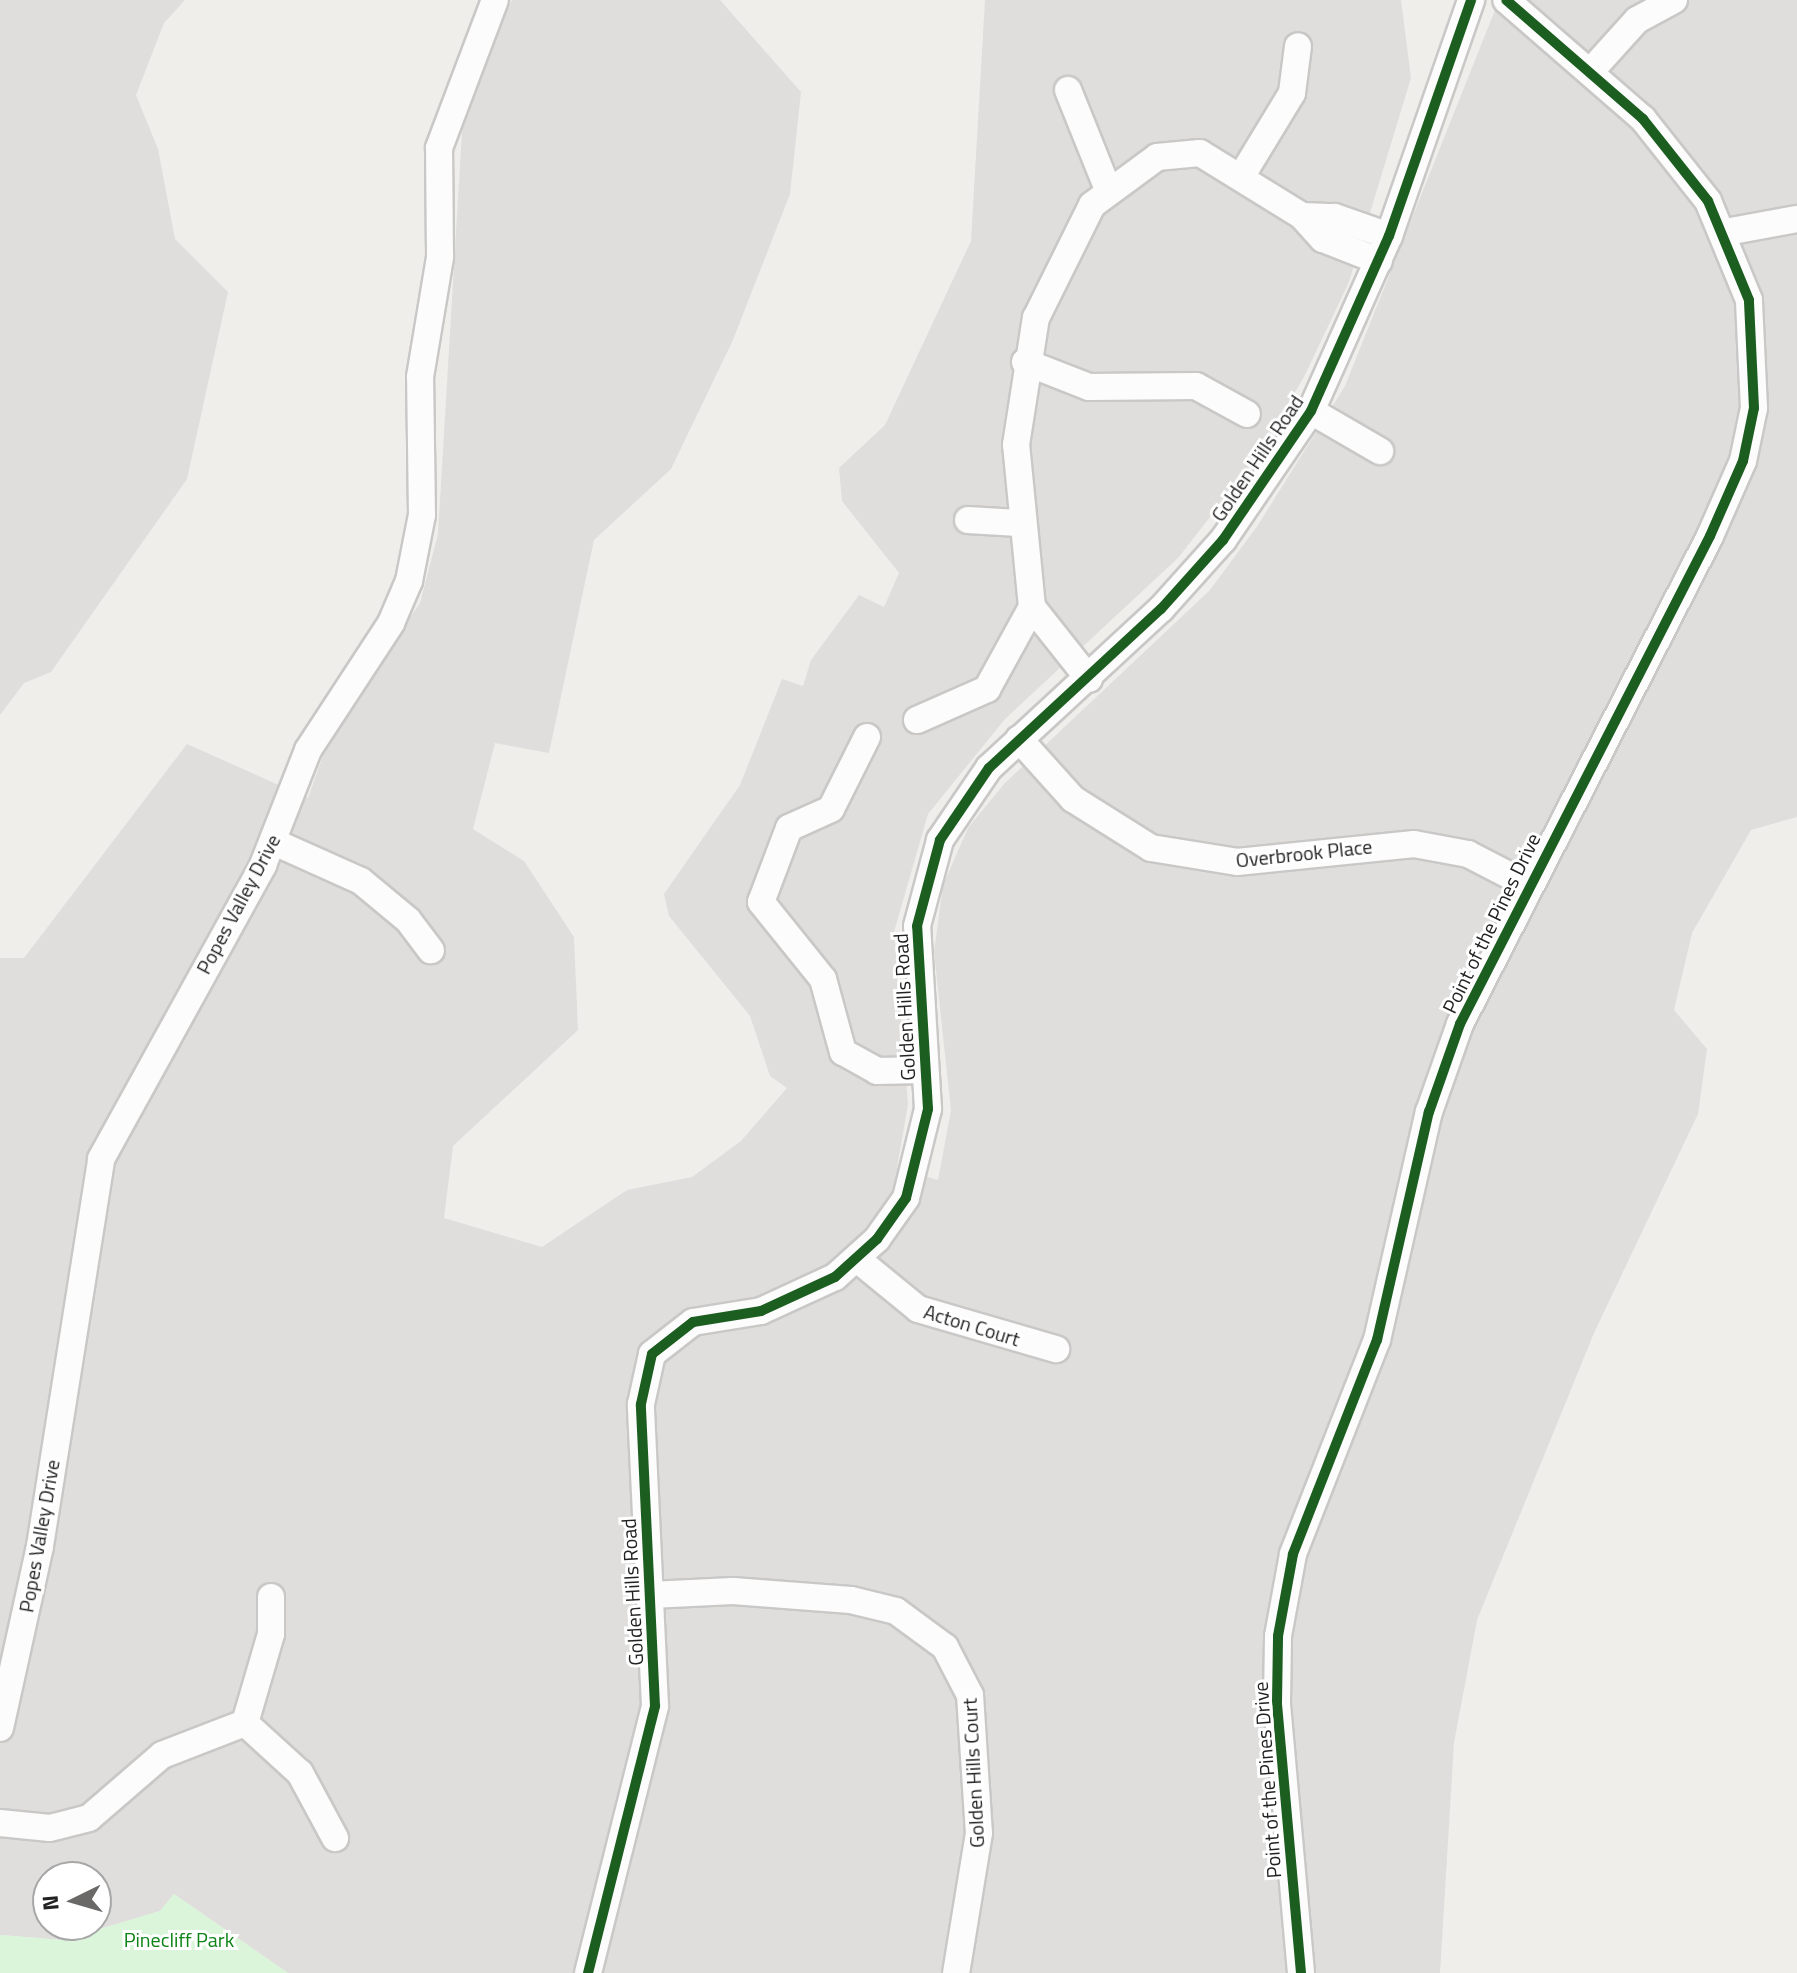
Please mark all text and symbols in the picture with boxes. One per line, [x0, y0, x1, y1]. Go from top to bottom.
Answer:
street label: Golden Hills Road [1206, 390, 1308, 526]
street label: Point of the Pines Drive [1437, 829, 1545, 1017]
street label: Popes Valley Drive [191, 830, 285, 978]
street label: Overbrook Place [1235, 834, 1373, 872]
street label: Golden Hills Road [888, 933, 920, 1081]
street label: Acton Court [921, 1299, 1023, 1351]
street label: Popes Valley Drive [14, 1458, 64, 1614]
street label: Golden Hills Road [616, 1518, 648, 1666]
street label: Point of the Pines Drive [1248, 1681, 1286, 1879]
street label: Golden Hills Court [957, 1698, 989, 1848]
north arrow [32, 1861, 112, 1941]
text: N [32, 1894, 68, 1912]
park label: Pinecliff Park [124, 1927, 234, 1951]

